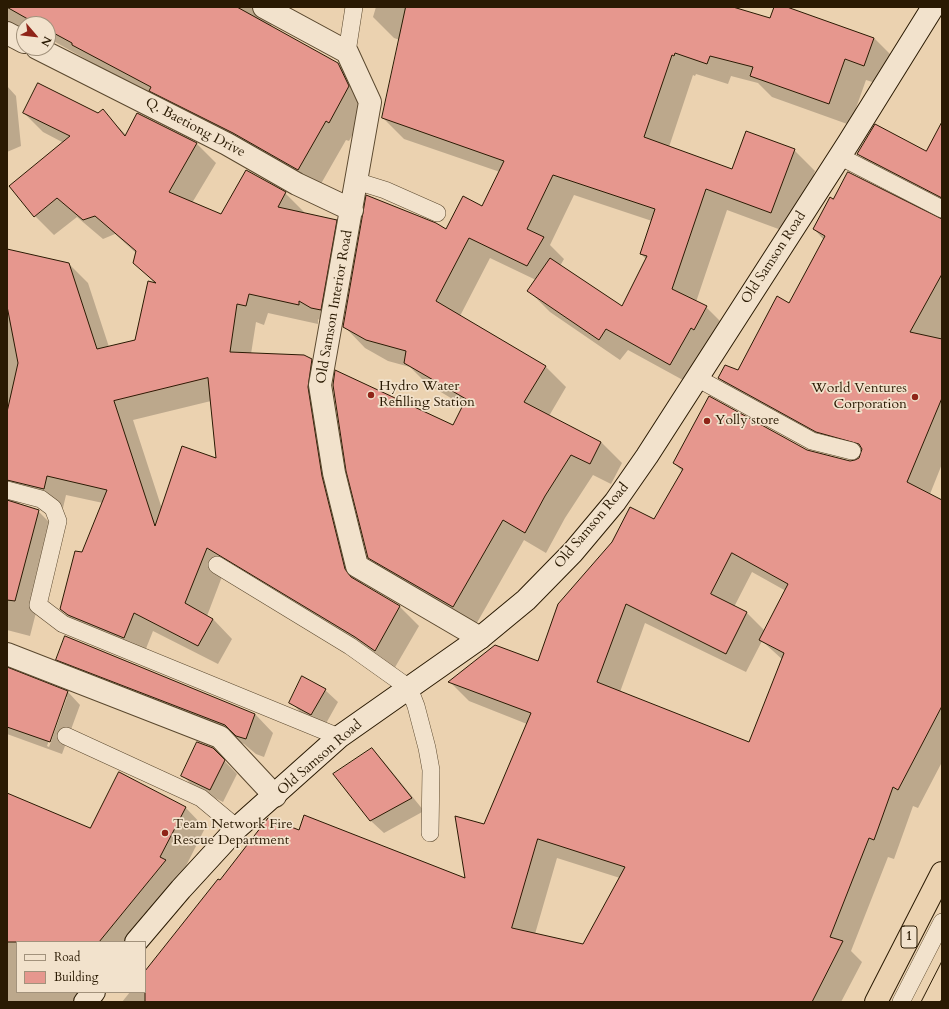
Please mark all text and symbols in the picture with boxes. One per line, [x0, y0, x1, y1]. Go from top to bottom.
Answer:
north arrow [16, 16, 56, 56]
text: N [37, 34, 55, 49]
street label: Q. Baetiong Drive [142, 95, 248, 161]
street label: Old Samson Road [738, 209, 810, 307]
street label: Old Samson Interior Road [313, 229, 357, 385]
place label: Hydro Water Refilling Station [379, 379, 475, 412]
place label: World Ventures Corporation [811, 381, 907, 414]
marker: Hydro Water Refilling Station [366, 390, 376, 400]
marker: World Ventures Corporation [910, 392, 920, 402]
place label: Yolly store [715, 413, 779, 429]
marker: Yolly store [702, 416, 712, 426]
street label: Old Samson Road [551, 480, 633, 572]
street label: Old Samson Road [274, 717, 366, 799]
place label: Team Network Fire Rescue Department [173, 817, 293, 850]
marker: Team Network Fire Rescue Department [160, 828, 170, 838]
road number: 1 [901, 926, 917, 948]
legend [16, 941, 146, 993]
text: Road [54, 949, 80, 965]
text: Building [54, 969, 98, 985]

